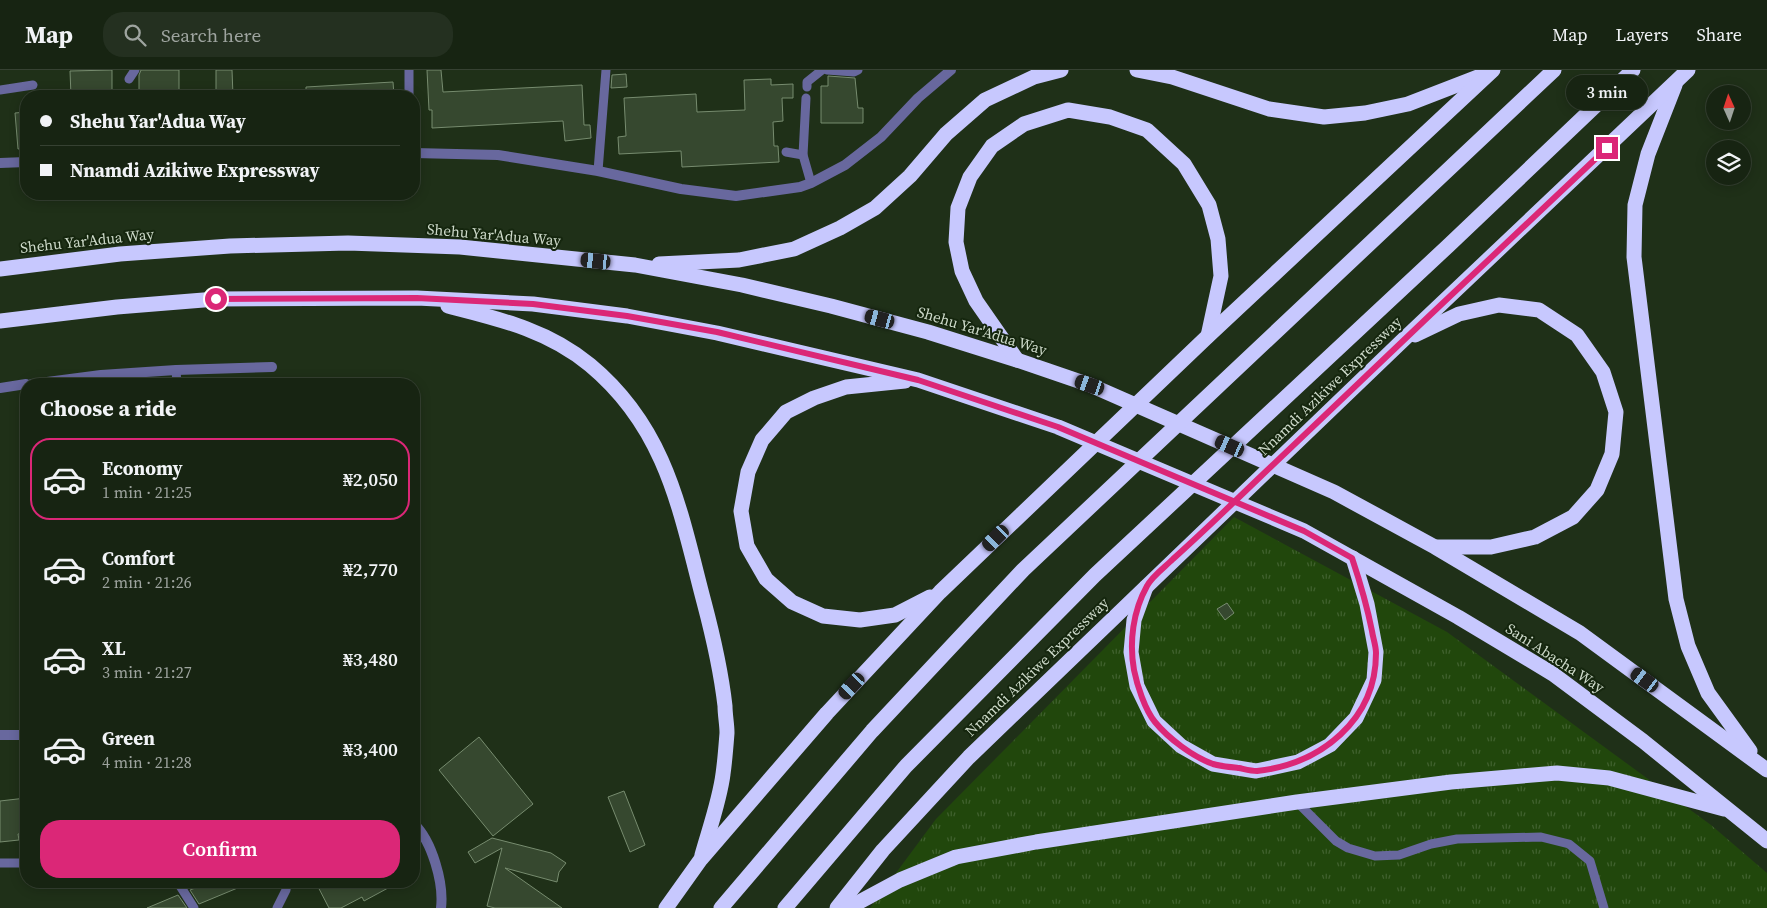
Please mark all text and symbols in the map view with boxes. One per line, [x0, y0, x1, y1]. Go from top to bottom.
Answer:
search box [103, 12, 453, 57]
text: Map [25, 18, 73, 51]
icon: search [121, 21, 149, 49]
text: Search here [161, 22, 261, 48]
text: Map [1552, 22, 1587, 47]
text: Layers [1615, 22, 1668, 47]
text: Share [1696, 22, 1742, 47]
callout: 3 min [1566, 75, 1648, 110]
text: 3 min [1586, 81, 1628, 103]
north arrow [1706, 85, 1751, 130]
map controls [1706, 85, 1751, 185]
text: Shehu Yar'Adua Way [70, 108, 246, 134]
route end [1596, 137, 1618, 159]
button: layers [1706, 140, 1751, 185]
text: Nnamdi Azikiwe Expressway [70, 157, 320, 183]
street label: Shehu Yar'Adua Way [426, 218, 562, 251]
street label: Shehu Yar'Adua Way [19, 223, 155, 258]
car [580, 252, 611, 270]
route start [205, 288, 227, 310]
street label: Shehu Yar'Adua Way [915, 301, 1050, 360]
car [863, 308, 896, 330]
street label: Nnamdi Azikiwe Expressway [1253, 311, 1406, 460]
car [1073, 373, 1106, 397]
text: Choose a ride [40, 393, 177, 423]
car [1213, 433, 1246, 459]
text: Economy [102, 455, 183, 481]
icon: car [42, 457, 87, 502]
text: ₦2,050 [343, 466, 398, 492]
text: 1 min · 21:25 [102, 481, 192, 503]
car [979, 522, 1012, 554]
text: Comfort [102, 545, 175, 571]
icon: car [42, 547, 87, 592]
text: ₦2,770 [343, 556, 398, 582]
text: 2 min · 21:26 [102, 571, 192, 593]
street label: Nnamdi Azikiwe Expressway [960, 592, 1113, 741]
street label: Sani Abacha Way [1502, 618, 1609, 698]
text: XL [102, 635, 125, 661]
icon: car [42, 637, 87, 682]
text: ₦3,480 [343, 646, 398, 672]
text: 3 min · 21:27 [102, 661, 192, 683]
car [1628, 665, 1661, 695]
car [836, 670, 867, 702]
text: Green [102, 725, 155, 751]
icon: car [42, 727, 87, 772]
text: ₦3,400 [343, 736, 398, 762]
text: 4 min · 21:28 [102, 751, 192, 773]
button: Confirm [40, 820, 400, 878]

